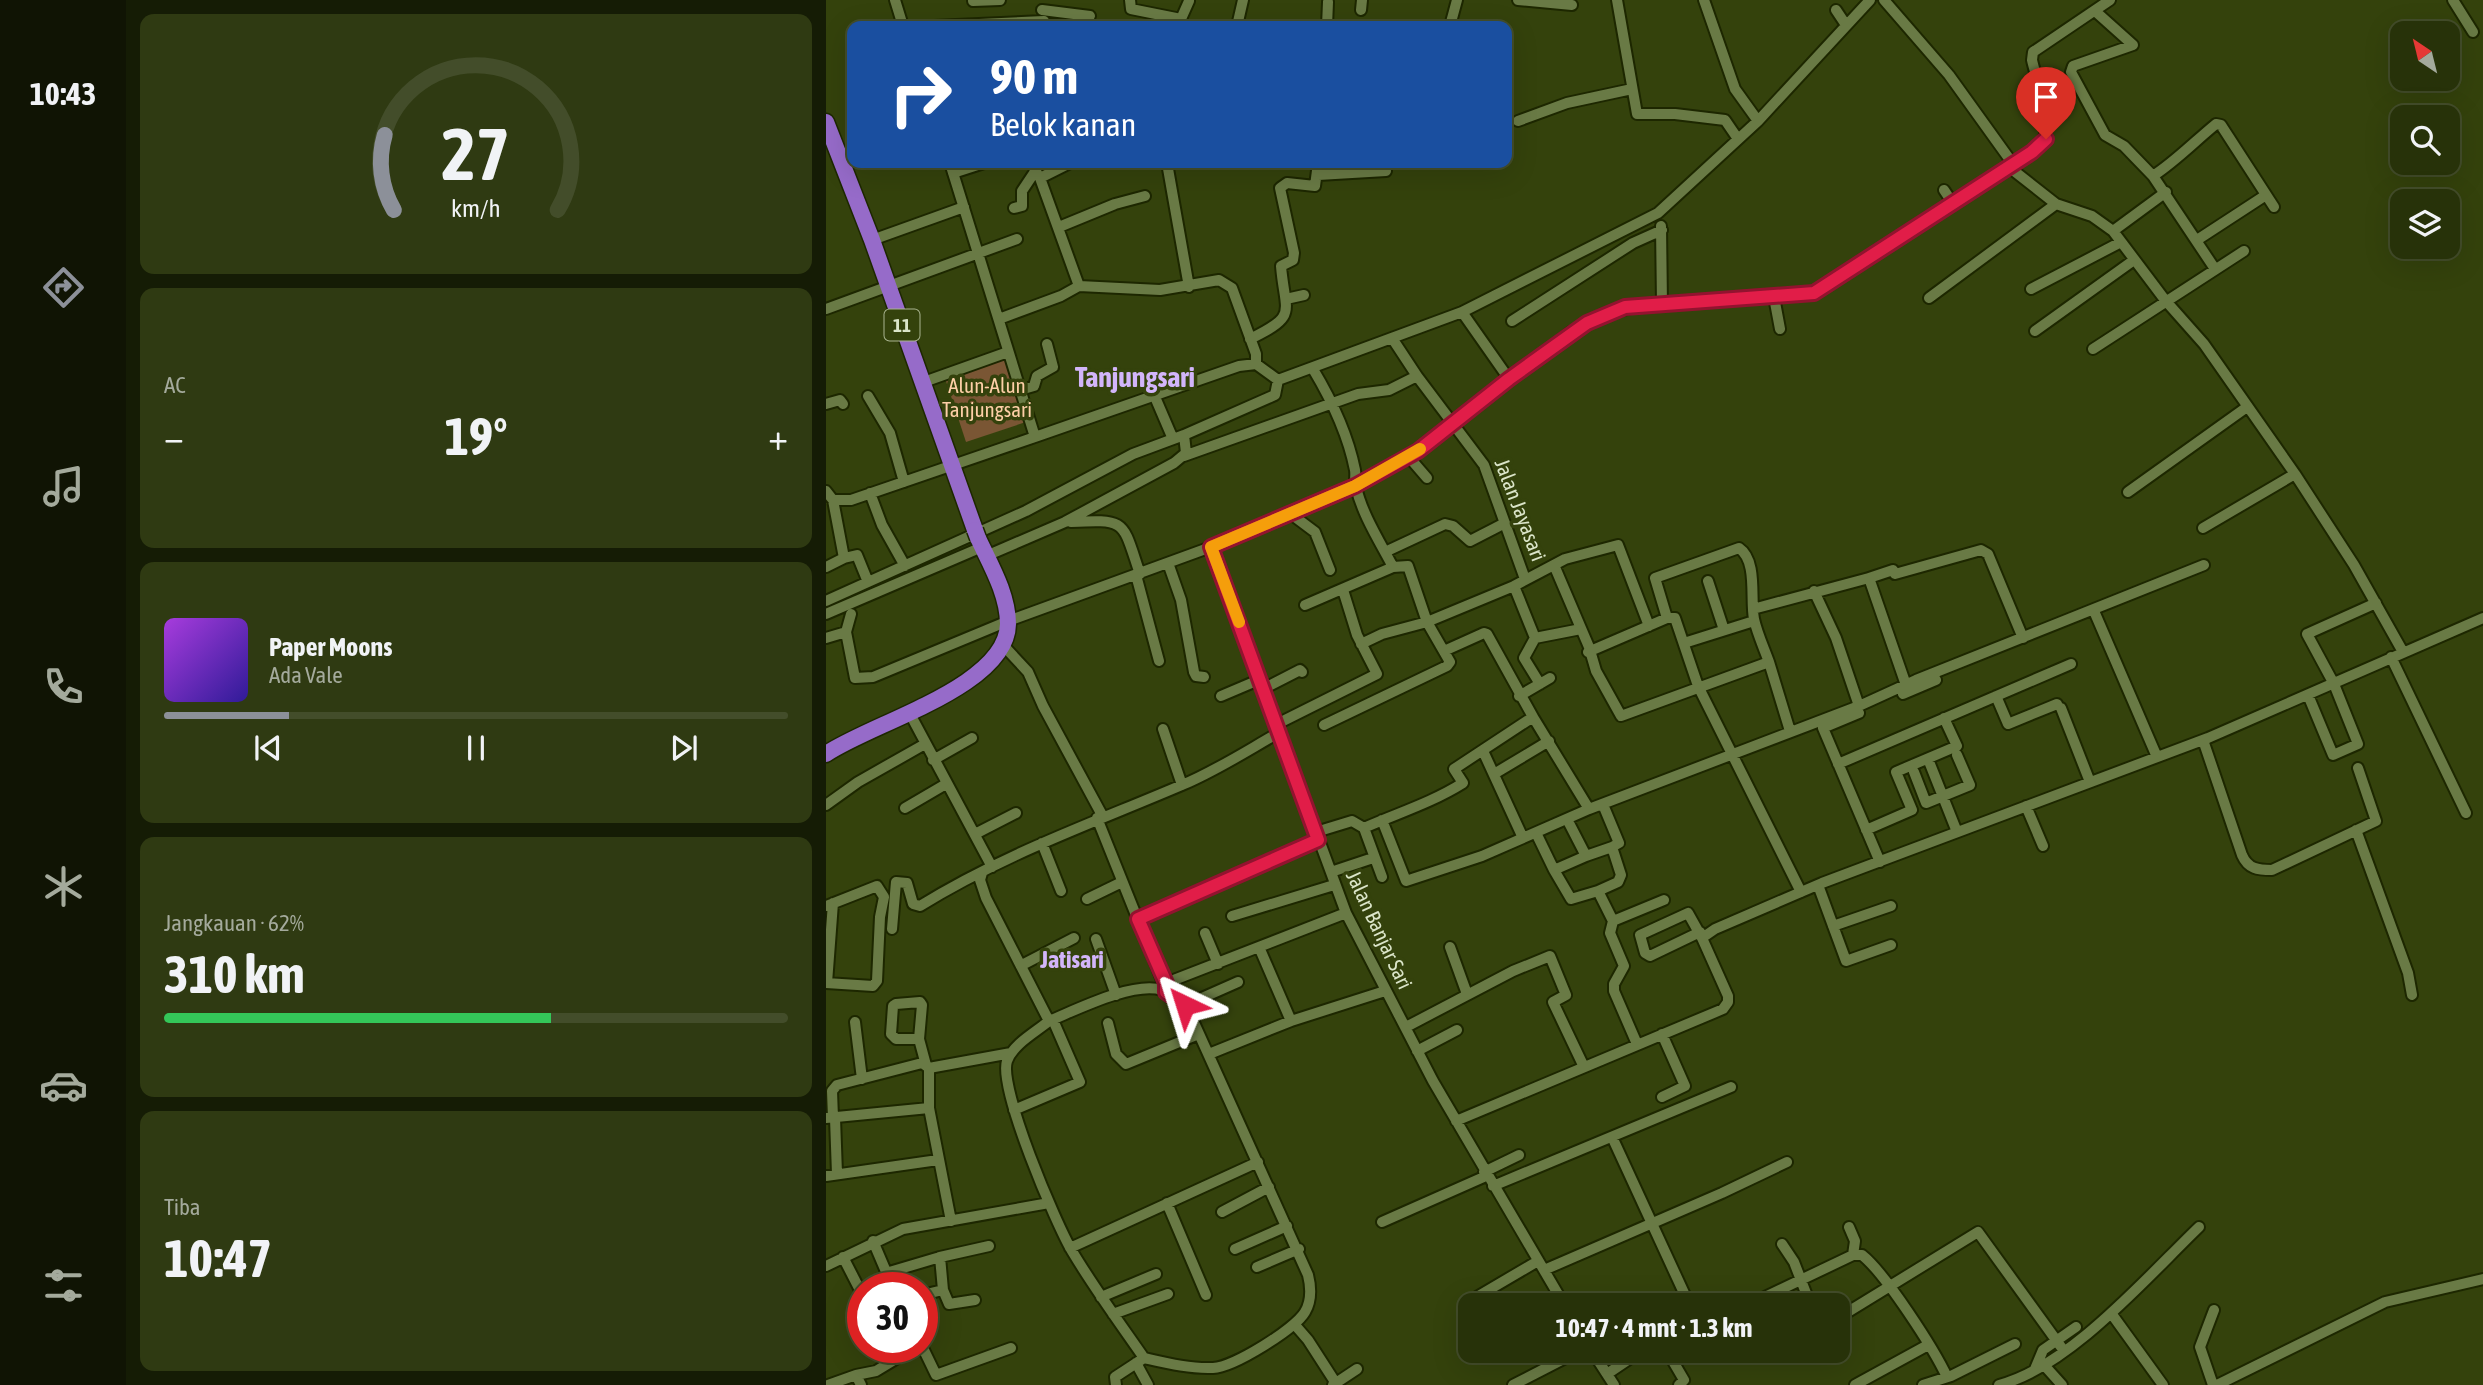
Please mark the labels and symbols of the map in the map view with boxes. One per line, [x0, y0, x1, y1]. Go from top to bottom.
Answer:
north arrow [2390, 21, 2460, 91]
pin [2016, 67, 2076, 139]
road number: 11 [884, 310, 920, 340]
district label: Tanjungsari [1075, 361, 1195, 393]
park label: Alun-Alun Tanjungsari [942, 373, 1032, 421]
street label: Jalan Jayasari [1490, 455, 1551, 564]
street label: Jalan Banjar Sari [1342, 866, 1418, 993]
district label: Jatisari [1039, 946, 1104, 973]
position arrow [1148, 968, 1222, 1042]
speed limit sign: 30 [847, 1272, 938, 1363]

